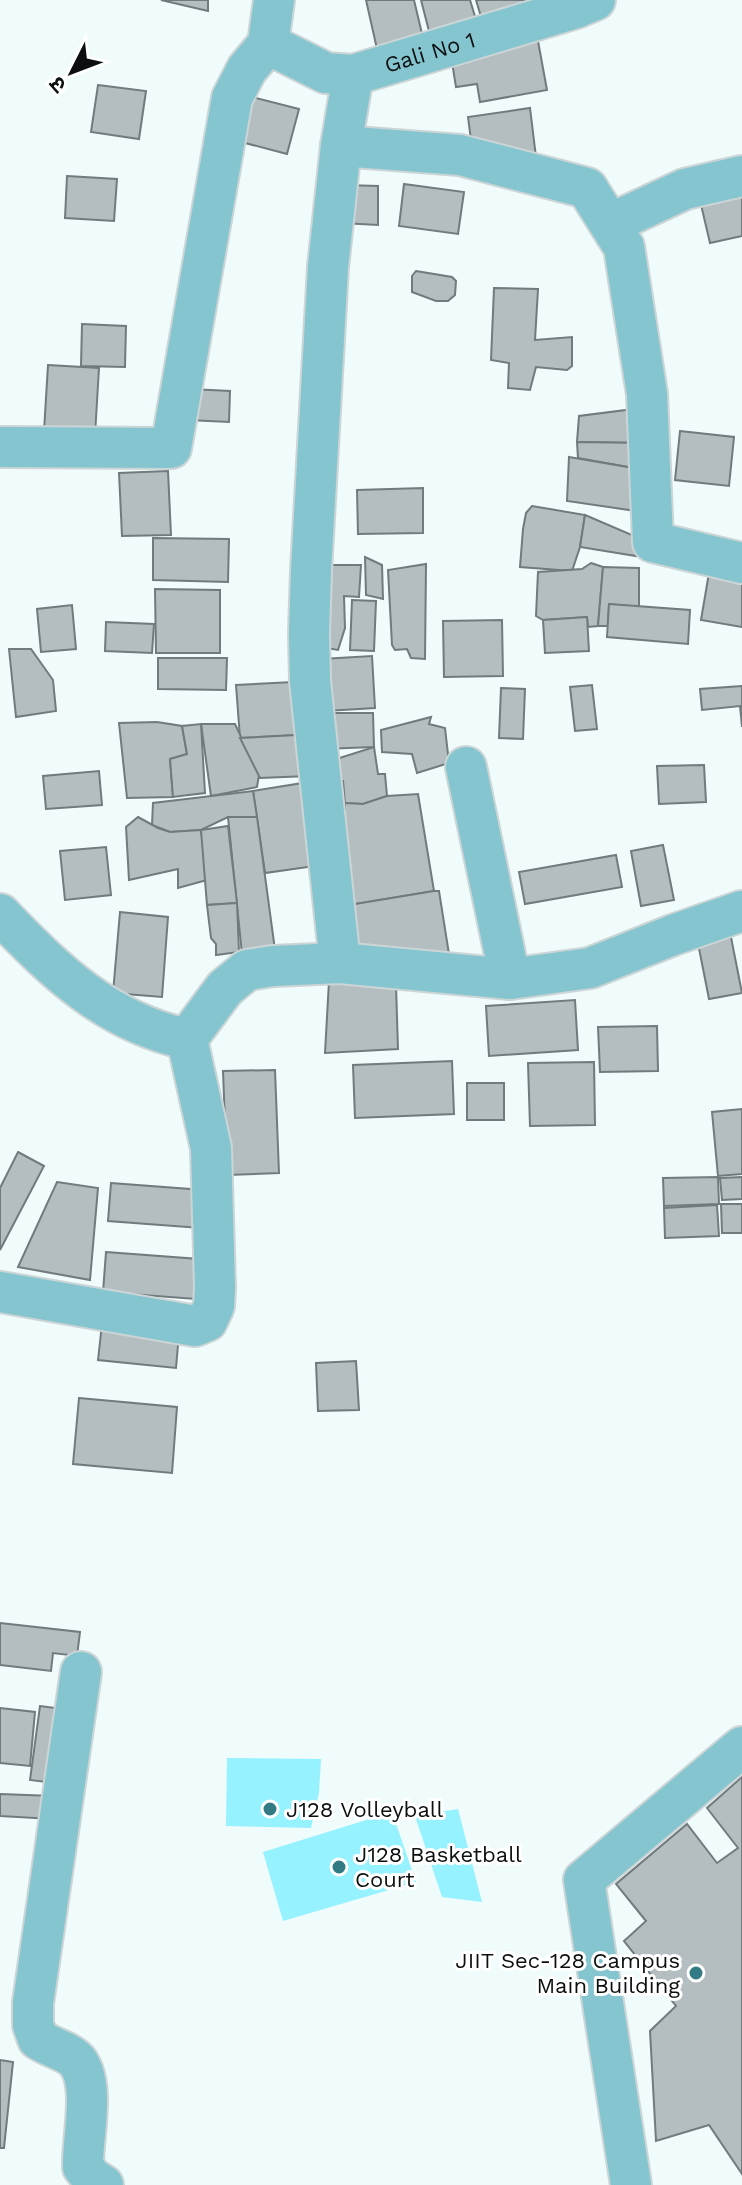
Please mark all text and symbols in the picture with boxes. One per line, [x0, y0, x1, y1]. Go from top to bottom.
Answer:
street label: Gali No 1 [382, 27, 478, 78]
north arrow [32, 32, 112, 112]
text: उ [43, 71, 71, 98]
place label: J128 Volleyball [286, 1797, 444, 1822]
marker: J128 Volleyball [261, 1800, 279, 1818]
place label: J128 Basketball Court [355, 1842, 522, 1892]
marker: J128 Basketball Court [330, 1858, 348, 1876]
place label: JIIT Sec-128 Campus Main Building [455, 1948, 680, 1998]
marker: JIIT Sec-128 Campus Main Building [687, 1964, 705, 1982]

